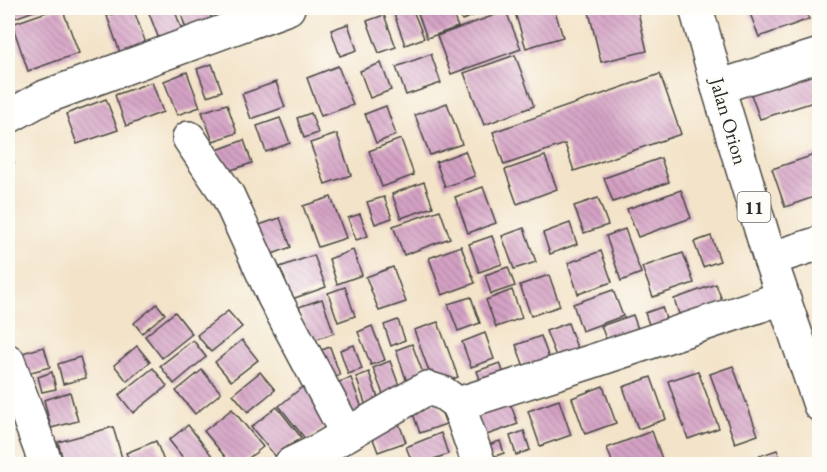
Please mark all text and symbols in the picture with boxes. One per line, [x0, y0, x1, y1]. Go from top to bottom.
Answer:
street label: Jalan Orion [704, 73, 754, 168]
road number: 11 [738, 192, 771, 222]

